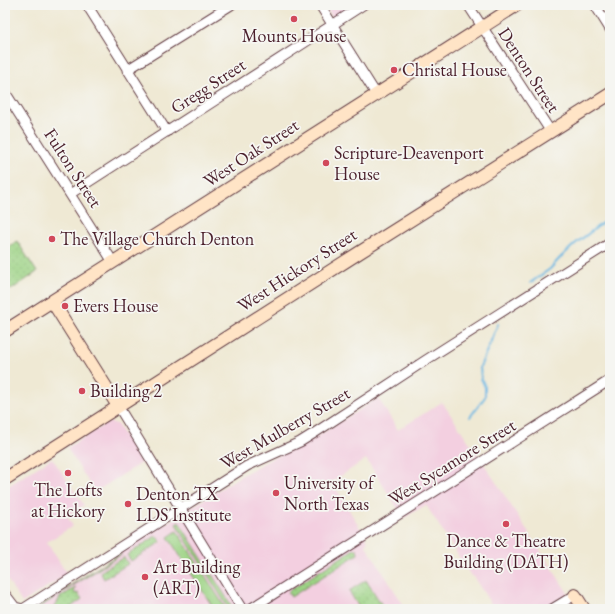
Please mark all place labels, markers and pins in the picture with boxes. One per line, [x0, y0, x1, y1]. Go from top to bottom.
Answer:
marker: Mounts House [289, 14, 299, 24]
place label: Mounts House [242, 24, 346, 47]
place label: Christal House [402, 58, 507, 81]
marker: Christal House [389, 65, 399, 75]
place label: Scripture-Deavenport House [334, 141, 484, 185]
marker: Scripture-Deavenport House [321, 158, 331, 168]
place label: The Village Church Denton [60, 227, 255, 250]
marker: The Village Church Denton [47, 234, 57, 244]
place label: Evers House [73, 294, 158, 317]
marker: Evers House [60, 301, 70, 311]
place label: Building 2 [90, 379, 162, 402]
marker: Building 2 [77, 386, 87, 396]
marker: The Lofts at Hickory [63, 468, 73, 478]
place label: University of North Texas [284, 471, 376, 515]
place label: The Lofts at Hickory [31, 478, 105, 522]
place label: Denton TX LDS Institute [136, 482, 231, 526]
marker: University of North Texas [271, 488, 281, 498]
marker: Denton TX LDS Institute [123, 499, 133, 509]
marker: Dance & Theatre Building (DATH) [501, 519, 511, 529]
place label: Dance & Theatre Building (DATH) [444, 529, 569, 573]
place label: Art Building (ART) [152, 555, 241, 599]
marker: Art Building (ART) [140, 572, 150, 582]

